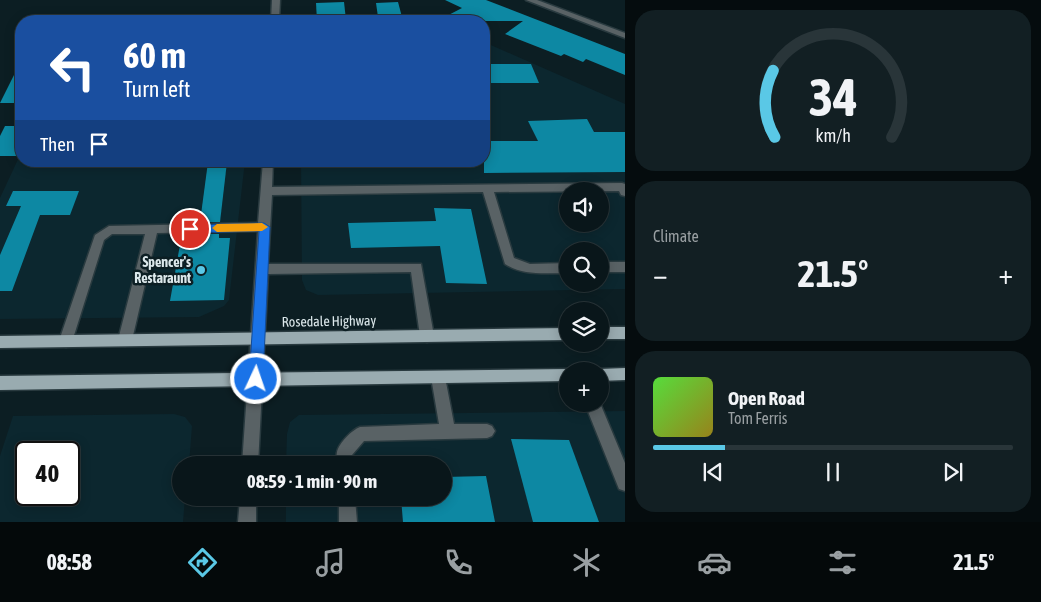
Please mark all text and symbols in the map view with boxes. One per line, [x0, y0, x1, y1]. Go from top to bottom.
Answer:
icon: left [40, 35, 105, 100]
text: 60 m [123, 35, 186, 75]
text: 34 [809, 67, 857, 127]
text: Turn left [123, 76, 190, 102]
text: km/h [815, 125, 851, 146]
icon: arrive [85, 130, 113, 158]
text: Then [40, 133, 75, 155]
map controls [559, 182, 609, 412]
button: sound [559, 182, 609, 232]
pin [169, 208, 211, 250]
icon: arrive [176, 215, 204, 243]
text: Climate [653, 227, 699, 245]
button: search [559, 242, 609, 292]
text: 21.5° [798, 252, 868, 295]
place label: Spencer's Restaraunt [134, 254, 191, 286]
text: − [653, 258, 668, 290]
text: + [998, 258, 1013, 290]
marker: Spencer's Restaraunt [195, 264, 207, 276]
button: layers [559, 302, 609, 352]
street label: Rosedale Highway [282, 312, 377, 330]
position arrow [229, 352, 281, 404]
button: + [559, 362, 609, 412]
text: Open Road [728, 387, 805, 409]
text: Tom Ferris [728, 409, 787, 427]
speed limit sign: 40 [15, 441, 80, 506]
icon: previous [699, 458, 727, 486]
icon: pause [819, 458, 847, 486]
icon: next [939, 458, 967, 486]
text: 08:59 · 1 min · 90 m [247, 470, 377, 492]
icon: directions [185, 545, 220, 580]
icon: music [313, 545, 348, 580]
icon: phone [441, 545, 476, 580]
icon: climate [569, 545, 604, 580]
icon: car [697, 545, 732, 580]
icon: filters [825, 545, 860, 580]
text: 08:58 [47, 549, 92, 575]
text: 21.5° [953, 549, 994, 575]

